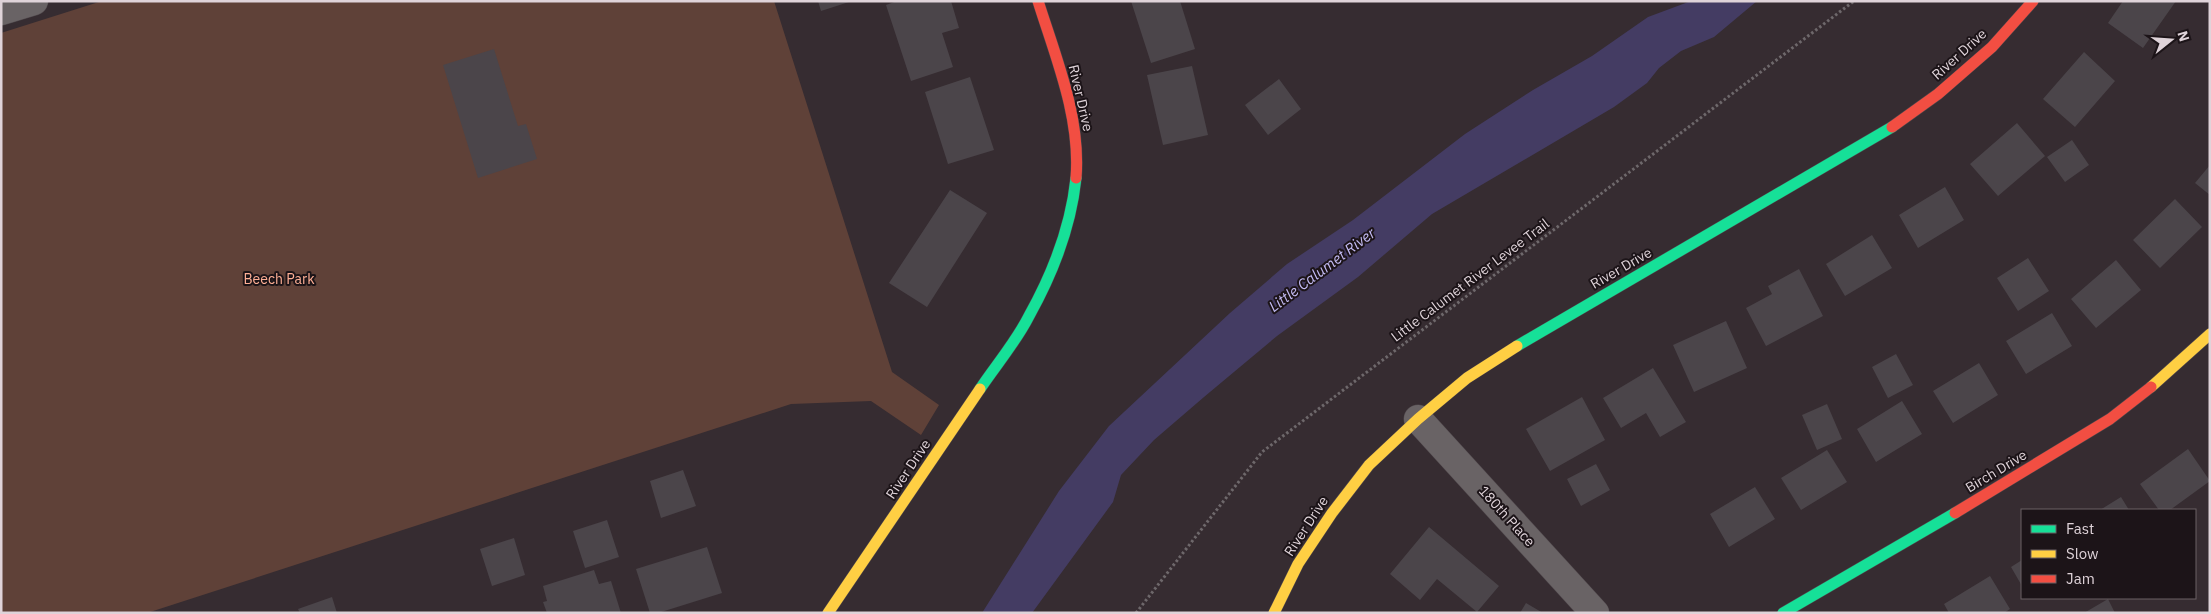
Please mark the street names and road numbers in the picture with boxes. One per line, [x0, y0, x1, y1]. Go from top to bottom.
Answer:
street label: River Drive [1928, 24, 1990, 83]
street label: River Drive [1065, 63, 1097, 133]
street label: Little Calumet River Levee Trail [1387, 214, 1553, 345]
street label: River Drive [1587, 243, 1655, 293]
street label: River Drive [882, 436, 935, 502]
street label: Birch Drive [1962, 445, 2030, 496]
street label: 180th Place [1475, 482, 1539, 550]
street label: River Drive [1280, 492, 1332, 559]

